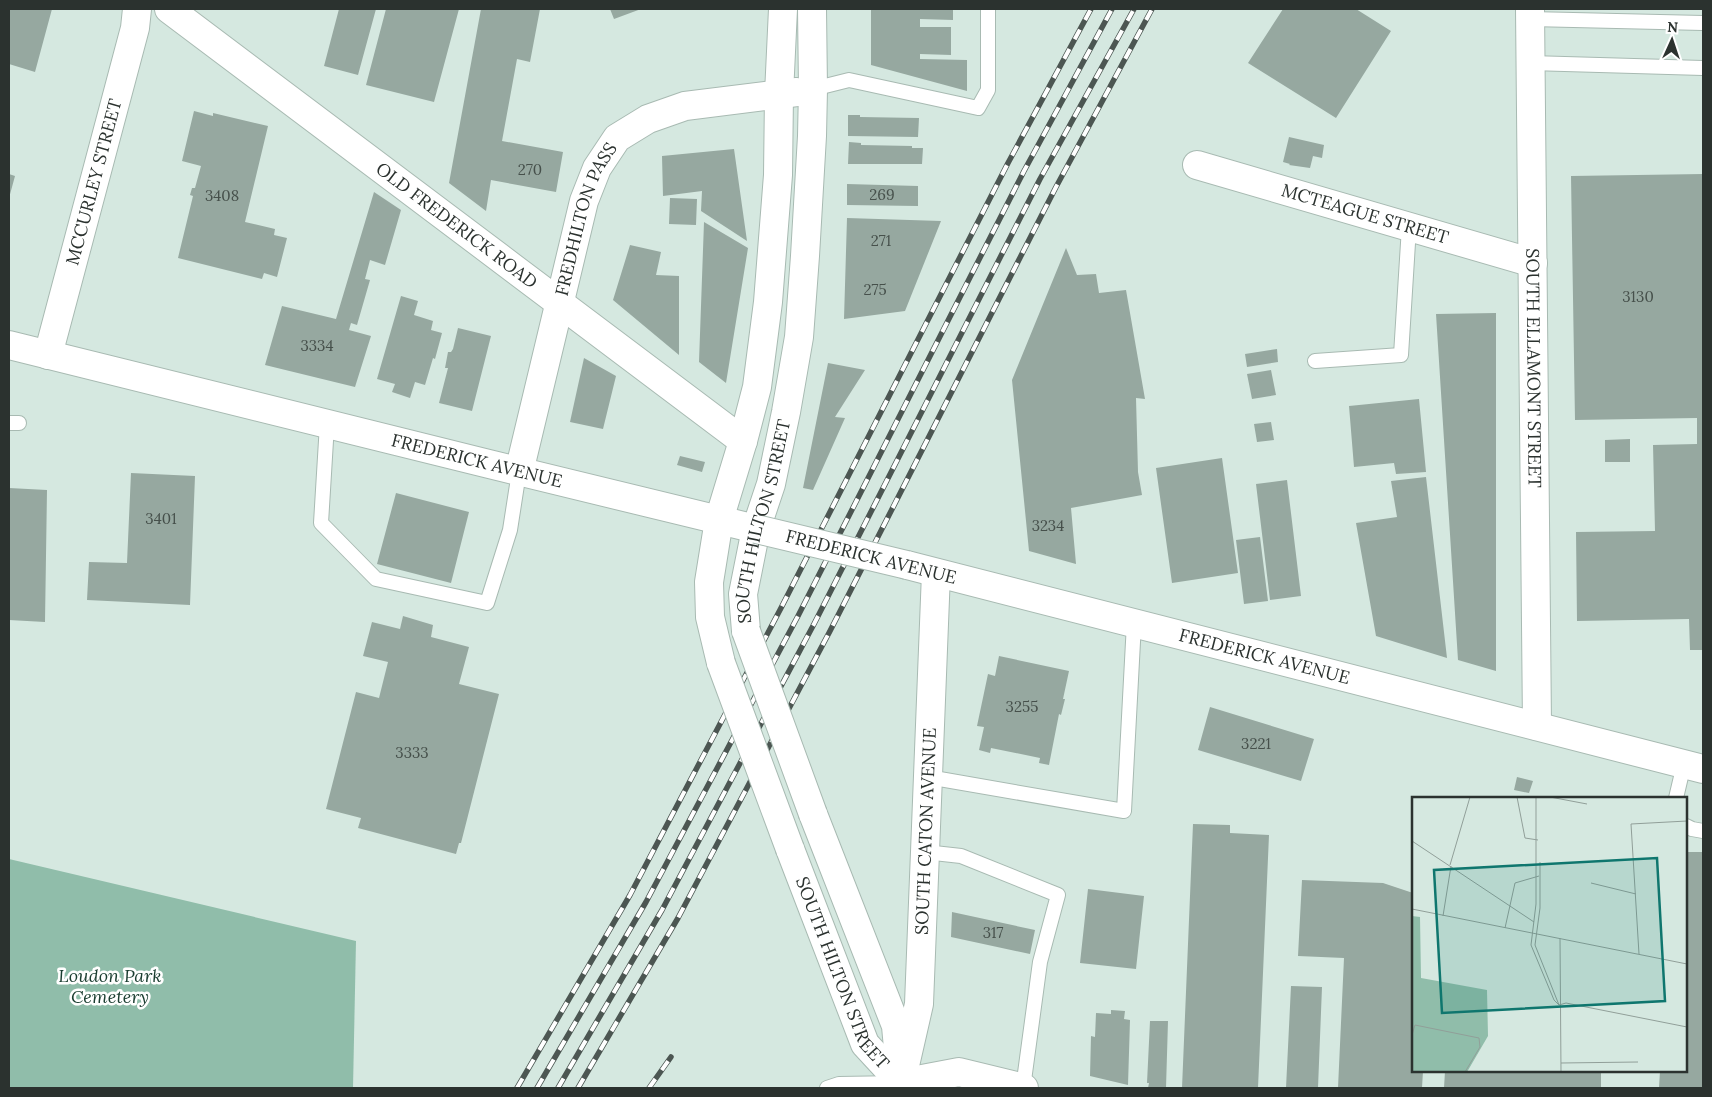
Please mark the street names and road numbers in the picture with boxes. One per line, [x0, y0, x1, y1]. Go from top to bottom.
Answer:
street label: MCCURLEY STREET [60, 96, 127, 268]
street label: FREDHILTON PASS [550, 138, 622, 298]
street label: OLD FREDERICK ROAD [372, 157, 542, 293]
street label: MCTEAGUE STREET [1279, 178, 1452, 249]
street label: SOUTH ELLAMONT STREET [1521, 248, 1547, 488]
street label: SOUTH HILTON STREET [730, 417, 795, 624]
street label: FREDERICK AVENUE [389, 428, 565, 492]
street label: FREDERICK AVENUE [783, 524, 959, 589]
street label: FREDERICK AVENUE [1177, 623, 1353, 689]
street label: SOUTH CATON AVENUE [910, 727, 941, 935]
street label: SOUTH HILTON STREET [791, 873, 895, 1074]

